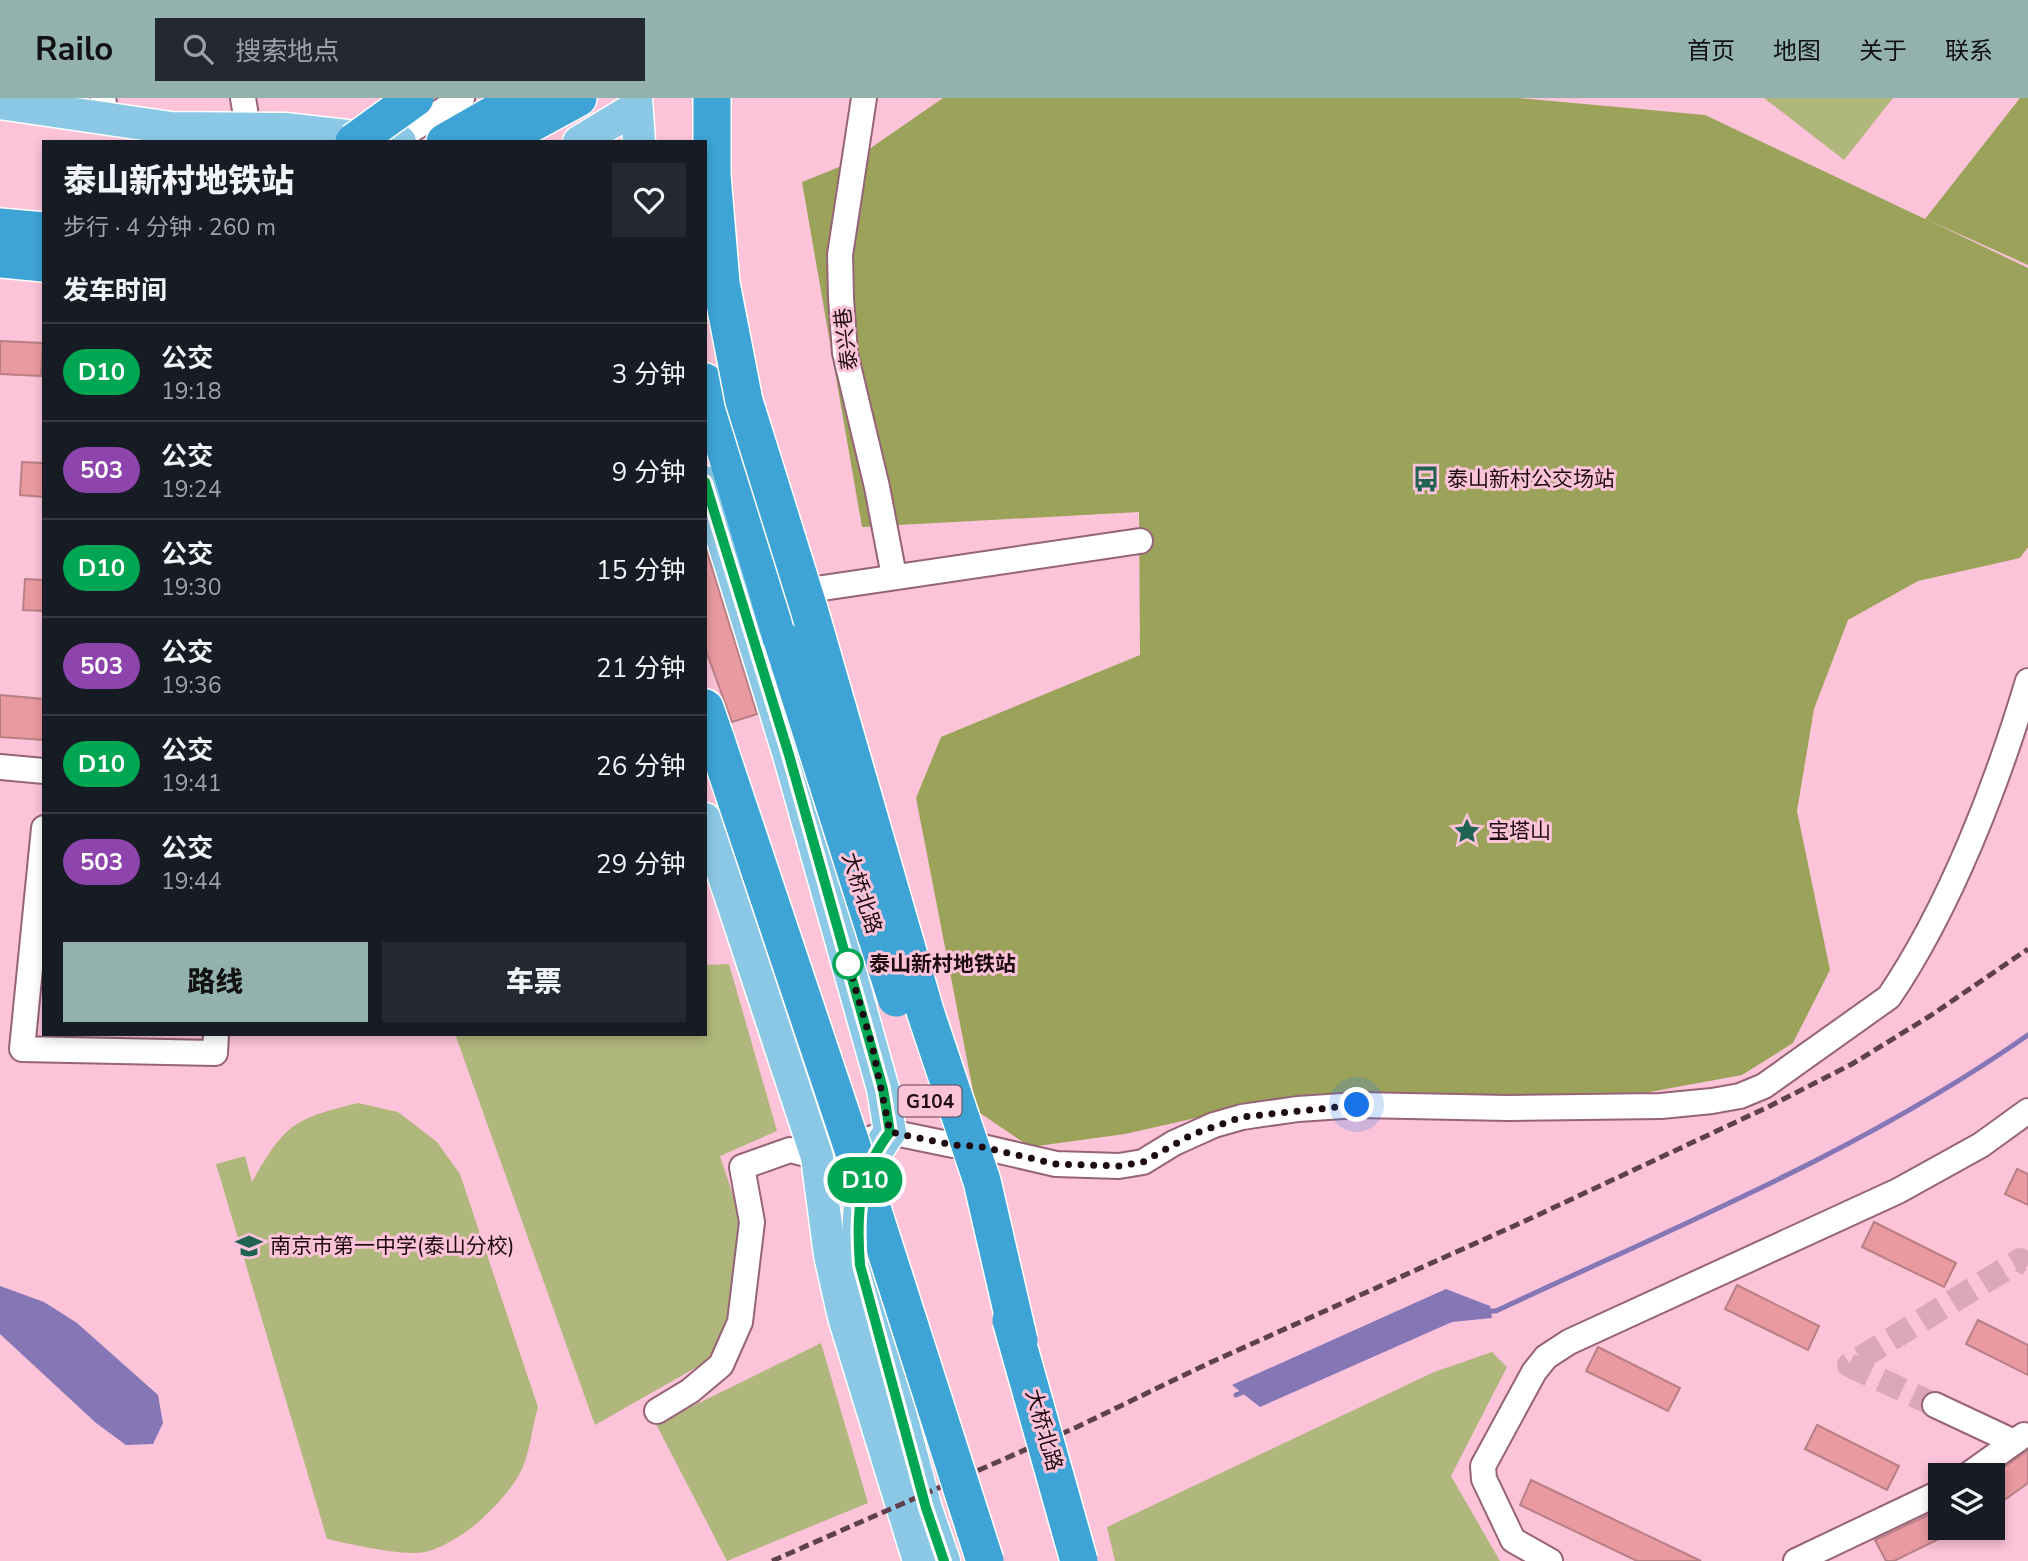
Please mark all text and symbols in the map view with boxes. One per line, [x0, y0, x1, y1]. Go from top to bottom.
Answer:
search box [155, 18, 645, 81]
text: Railo [35, 27, 113, 72]
icon: search [179, 30, 217, 68]
text: 搜索地点 [235, 34, 339, 69]
text: 首页 [1687, 35, 1735, 67]
text: 地图 [1773, 35, 1821, 67]
text: 关于 [1859, 35, 1907, 67]
text: 联系 [1945, 35, 1993, 67]
text: 泰山新村地铁站 [63, 159, 294, 204]
button: heart [612, 163, 686, 237]
text: 步行 · 4 分钟 · 260 m [63, 212, 276, 243]
text: 发车时间 [63, 273, 167, 308]
street label: 泰兴巷 [828, 306, 864, 372]
text: 公交 [161, 341, 213, 376]
text: D10 [78, 356, 125, 388]
text: 3 分钟 [612, 357, 686, 392]
text: 19:18 [161, 376, 221, 407]
text: 公交 [161, 439, 213, 474]
text: 503 [80, 454, 123, 486]
text: 9 分钟 [612, 455, 686, 490]
bus stop icon: 泰山新村公交场站 [1411, 464, 1441, 494]
place label: 泰山新村公交场站 [1447, 465, 1615, 493]
text: 19:24 [161, 474, 221, 505]
text: 公交 [161, 537, 213, 572]
text: D10 [78, 552, 125, 584]
text: 15 分钟 [596, 553, 686, 588]
text: 19:30 [161, 572, 221, 603]
text: 公交 [161, 635, 213, 670]
text: 503 [80, 650, 123, 682]
text: 21 分钟 [596, 651, 686, 686]
text: 19:36 [161, 670, 221, 701]
text: 公交 [161, 733, 213, 768]
text: D10 [78, 748, 125, 780]
text: 26 分钟 [596, 749, 686, 784]
text: 19:41 [161, 768, 221, 799]
place icon: 宝塔山 [1452, 816, 1482, 846]
place label: 宝塔山 [1488, 817, 1551, 845]
text: 公交 [161, 831, 213, 866]
text: 503 [80, 846, 123, 878]
text: 29 分钟 [596, 847, 686, 882]
street label: 大桥北路 [836, 849, 888, 937]
text: 19:44 [161, 866, 221, 897]
button: 路线 [63, 942, 368, 1022]
button: 车票 [382, 942, 686, 1022]
marker: 泰山新村地铁站 [833, 949, 863, 979]
place label: 泰山新村地铁站 [869, 950, 1016, 978]
road number: G104 [898, 1085, 962, 1116]
your location [1339, 1087, 1374, 1122]
line badge: D10 [825, 1157, 905, 1203]
text: D10 [841, 1164, 889, 1196]
school or university icon: 南京市第一中学(泰山分校) [234, 1231, 264, 1261]
place label: 南京市第一中学(泰山分校) [270, 1232, 514, 1260]
street label: 大桥北路 [1019, 1386, 1069, 1474]
map controls [1928, 1463, 2005, 1540]
button: layers [1928, 1463, 2005, 1540]

